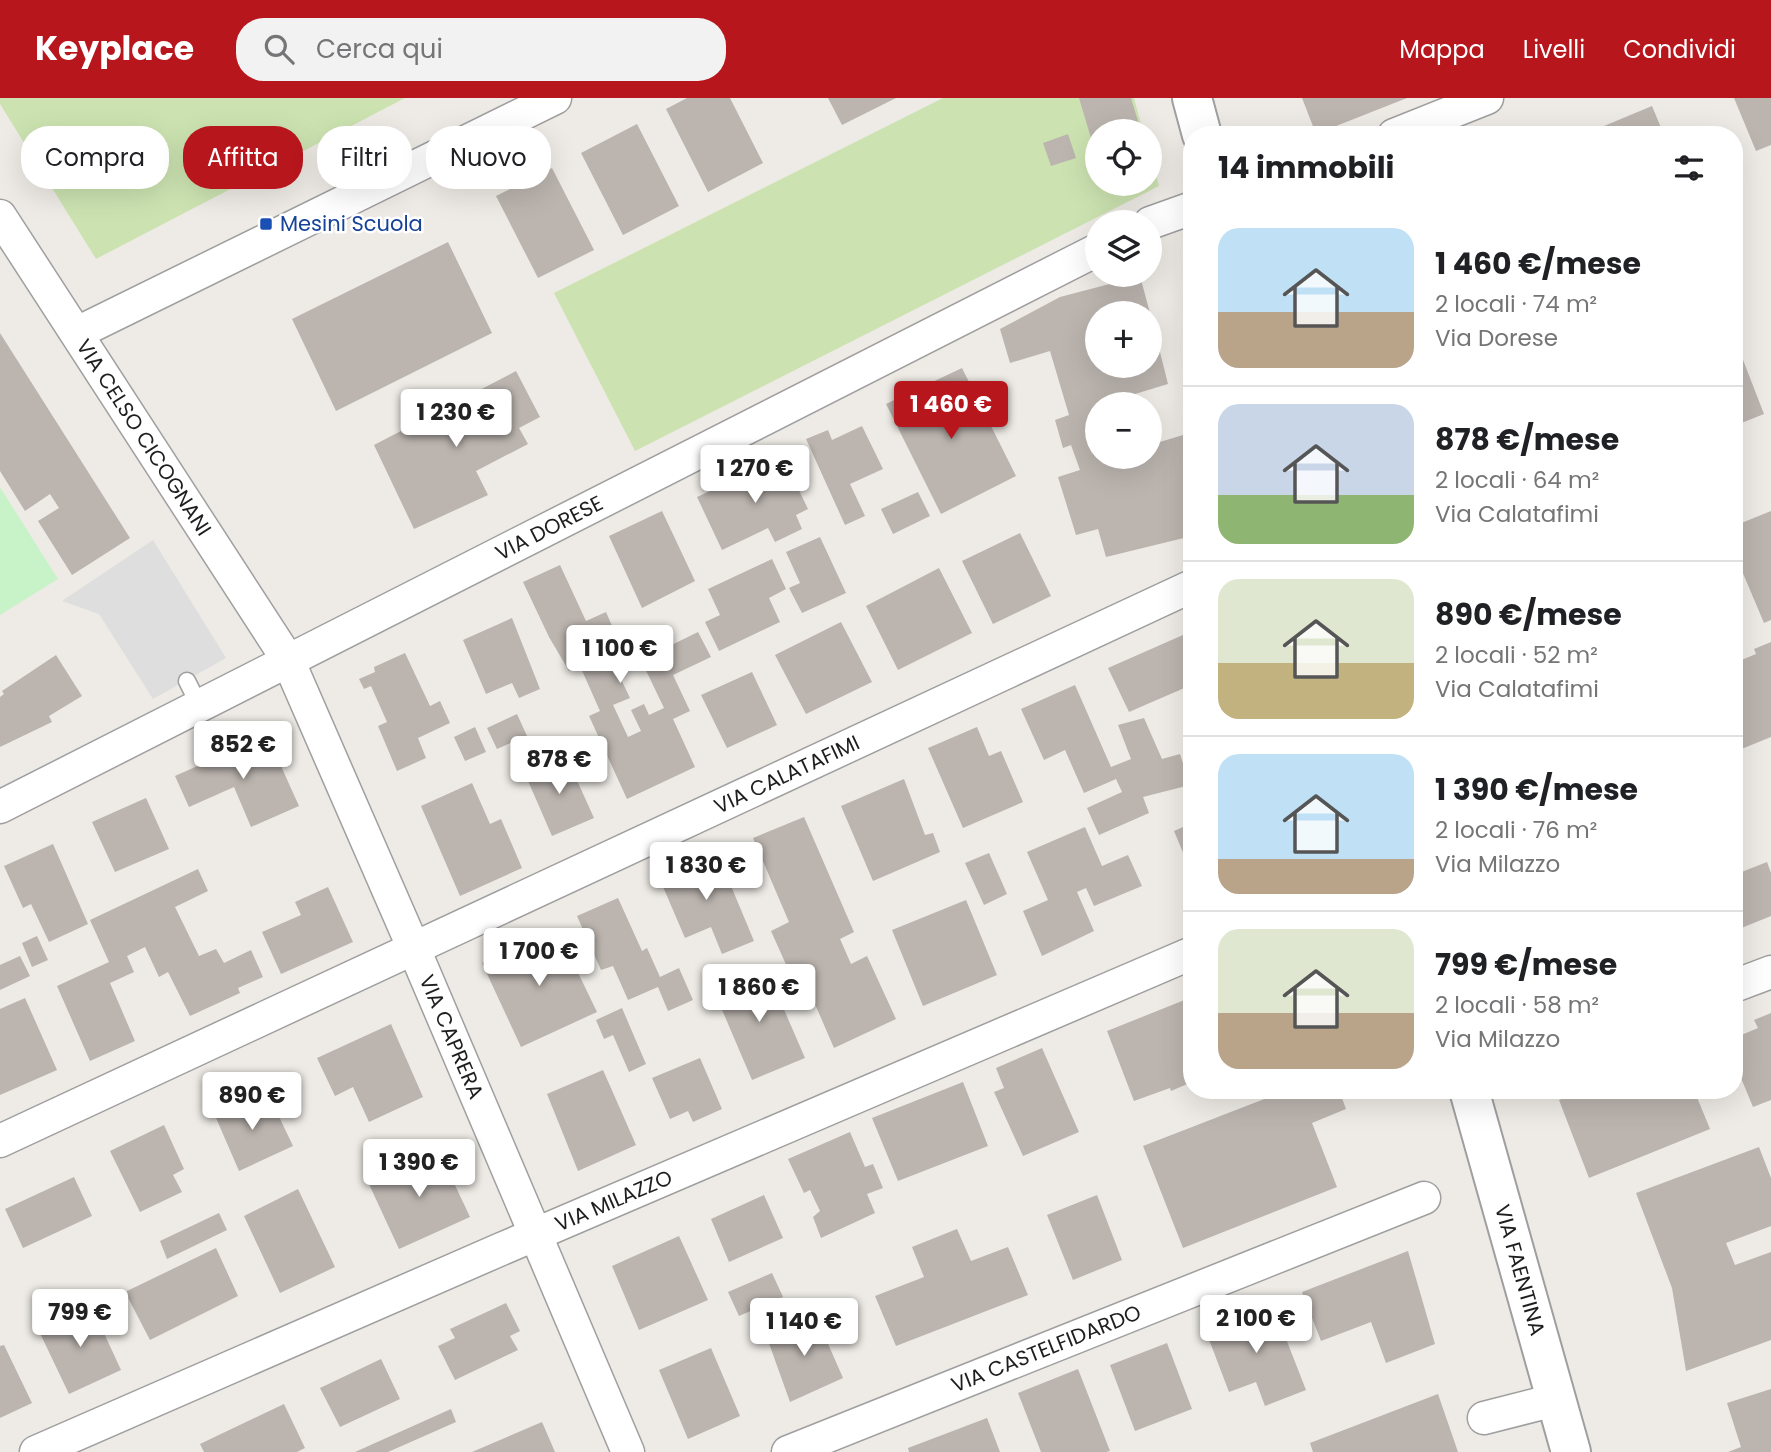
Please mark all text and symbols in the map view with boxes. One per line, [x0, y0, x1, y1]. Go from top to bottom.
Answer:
search box [236, 18, 726, 81]
text: Keyplace [35, 25, 194, 72]
icon: search [260, 30, 298, 68]
text: Cerca qui [316, 31, 443, 67]
text: Mappa [1399, 33, 1485, 66]
text: Livelli [1523, 33, 1585, 66]
text: Condividi [1623, 33, 1736, 66]
map controls [1085, 119, 1162, 469]
button: locate [1085, 119, 1162, 196]
chip: Compra [21, 126, 169, 189]
chip: Affitta [183, 126, 303, 189]
chip: Filtri [317, 126, 412, 189]
chip: Nuovo [426, 126, 551, 189]
text: 14 immobili [1218, 146, 1394, 189]
icon: filters [1670, 149, 1708, 187]
place label: Mesini Scuola [280, 209, 423, 238]
button: layers [1085, 210, 1162, 287]
marker: Mesini Scuola [258, 216, 274, 232]
text: 1 460 €/mese [1435, 242, 1641, 285]
icon: home [1274, 256, 1358, 340]
text: 2 locali · 74 m² [1435, 288, 1597, 320]
button: + [1085, 301, 1162, 378]
text: Via Dorese [1435, 322, 1558, 354]
street label: VIA CELSO CICOGNANI [70, 333, 219, 541]
pin: 1 460 € [886, 382, 1016, 441]
text: 1 460 € [910, 388, 992, 420]
pin: 1 230 € [391, 390, 521, 449]
button: − [1085, 392, 1162, 469]
text: 1 230 € [417, 396, 495, 428]
text: 878 €/mese [1435, 418, 1619, 461]
icon: home [1274, 432, 1358, 516]
pin: 1 270 € [690, 446, 820, 505]
text: 1 270 € [716, 452, 794, 484]
text: 2 locali · 64 m² [1435, 464, 1599, 496]
street label: VIA DORESE [490, 488, 608, 567]
text: Via Calatafimi [1435, 498, 1599, 530]
text: 890 €/mese [1435, 593, 1622, 636]
icon: home [1274, 607, 1358, 691]
pin: 1 100 € [555, 626, 685, 685]
text: 1 100 € [582, 632, 658, 664]
text: 2 locali · 52 m² [1435, 639, 1598, 671]
text: Via Calatafimi [1435, 673, 1599, 705]
pin: 852 € [194, 722, 292, 781]
text: 852 € [210, 728, 276, 760]
street label: VIA CALATAFIMI [709, 728, 864, 821]
pin: 878 € [510, 736, 608, 796]
text: 878 € [526, 743, 592, 775]
text: 1 390 €/mese [1435, 768, 1638, 811]
icon: home [1274, 782, 1358, 866]
text: 2 locali · 76 m² [1435, 814, 1597, 846]
pin: 1 830 € [641, 842, 771, 902]
text: Via Milazzo [1435, 848, 1560, 880]
text: 1 830 € [666, 849, 746, 881]
pin: 1 700 € [474, 928, 604, 988]
text: 1 700 € [499, 935, 579, 967]
text: 799 €/mese [1435, 943, 1617, 986]
icon: home [1274, 957, 1358, 1041]
pin: 1 860 € [694, 964, 824, 1024]
street label: VIA CAPRERA [413, 970, 491, 1103]
text: 1 860 € [718, 971, 800, 1003]
text: 2 locali · 58 m² [1435, 989, 1599, 1021]
text: Via Milazzo [1435, 1023, 1560, 1055]
pin: 890 € [203, 1072, 301, 1132]
text: 890 € [218, 1079, 286, 1111]
pin: 1 390 € [354, 1140, 484, 1199]
text: 1 390 € [379, 1146, 459, 1178]
street label: VIA MILAZZO [550, 1162, 677, 1238]
street label: VIA FAENTINA [1488, 1201, 1552, 1339]
pin: 799 € [31, 1290, 129, 1349]
text: 799 € [48, 1296, 112, 1328]
pin: 2 100 € [1191, 1296, 1321, 1355]
pin: 1 140 € [739, 1298, 869, 1358]
street label: VIA CASTELFIDARDO [947, 1298, 1145, 1399]
text: 2 100 € [1216, 1302, 1296, 1334]
text: 1 140 € [766, 1305, 842, 1337]

